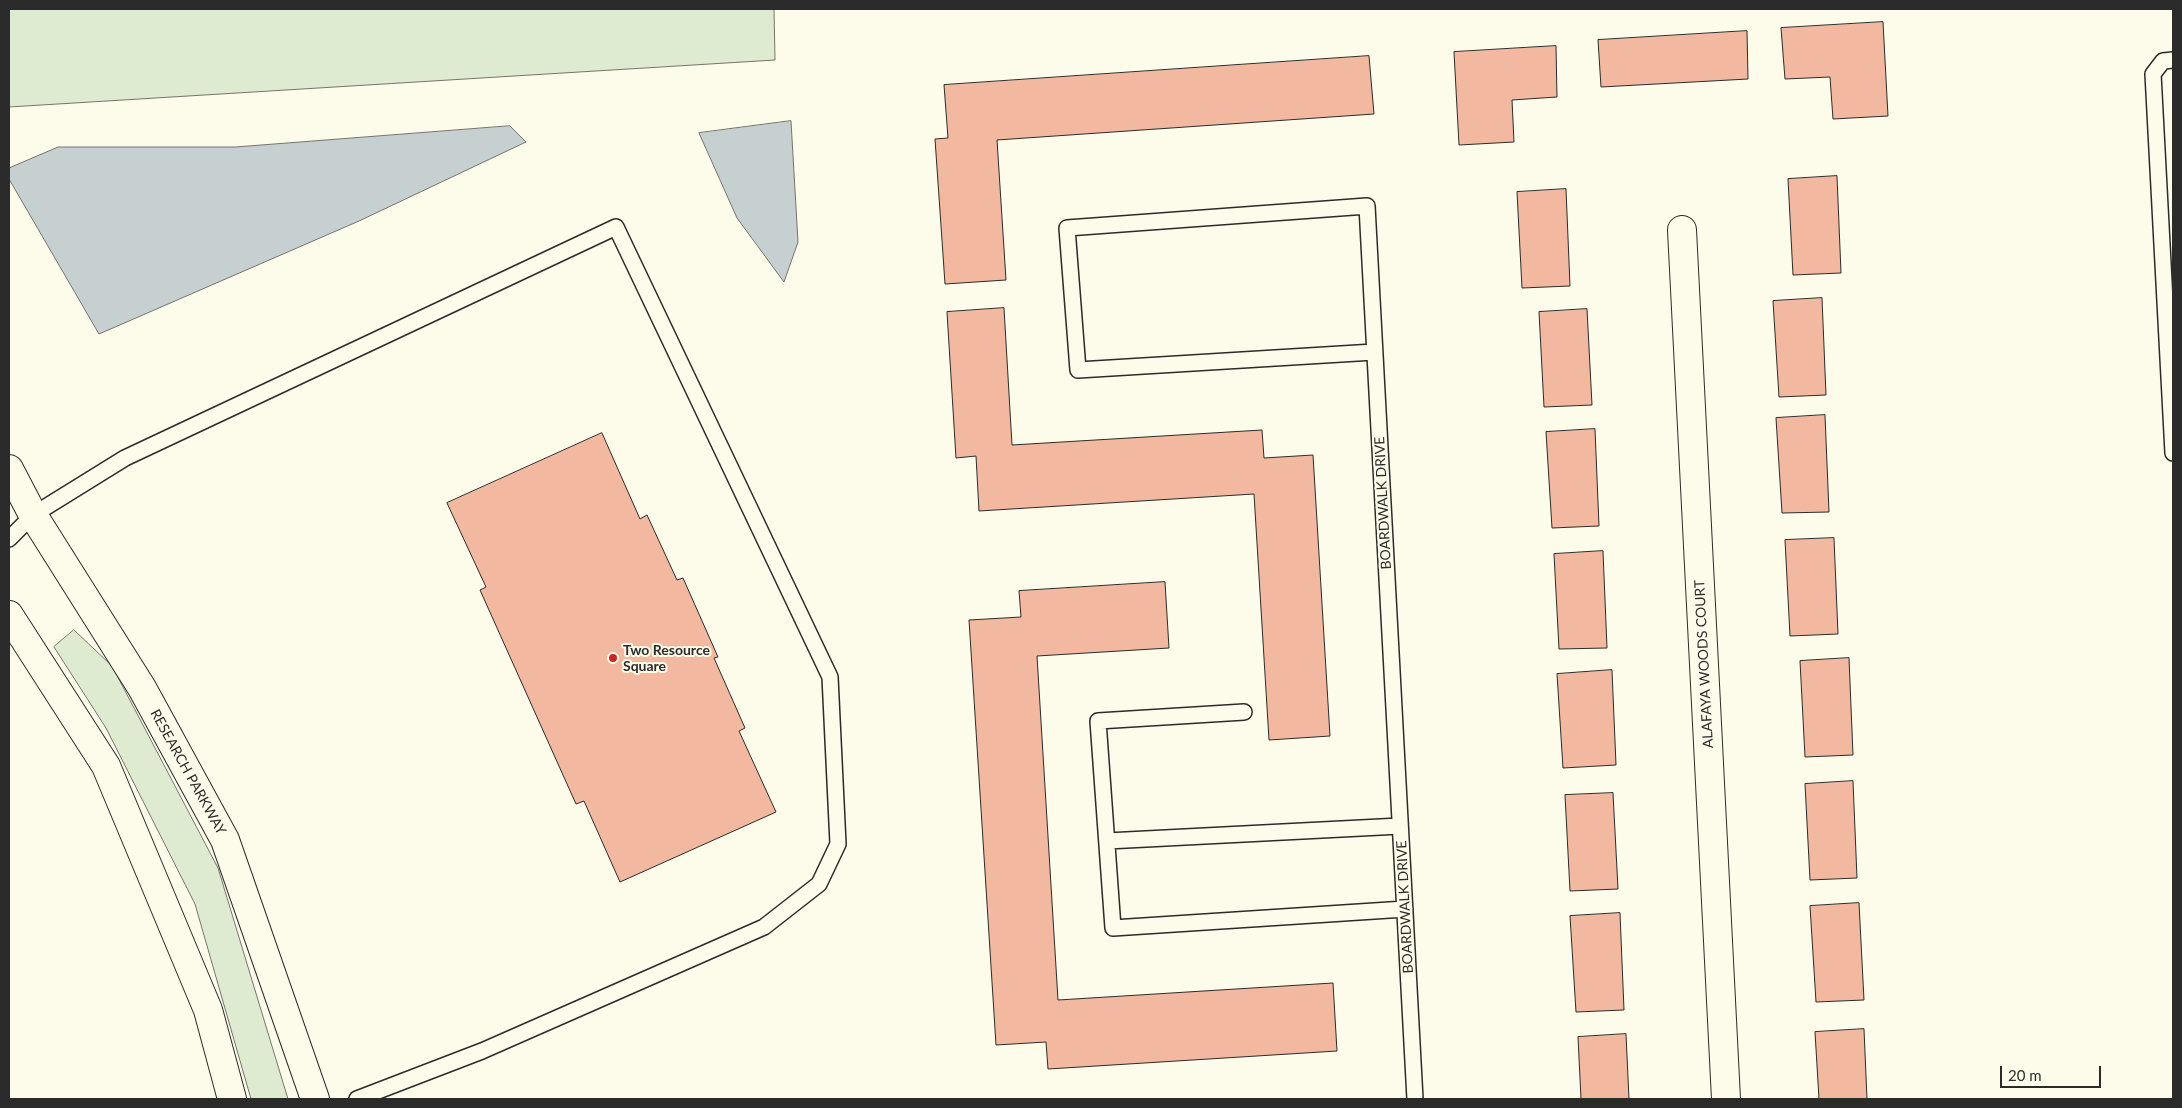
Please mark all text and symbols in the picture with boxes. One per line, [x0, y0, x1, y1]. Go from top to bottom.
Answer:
street label: BOARDWALK DRIVE [1371, 436, 1395, 570]
street label: ALAFAYA WOODS COURT [1691, 579, 1717, 749]
place label: Two Resource Square [623, 642, 710, 674]
marker: Two Resource Square [607, 652, 619, 664]
street label: RESEARCH PARKWAY [147, 706, 229, 838]
street label: BOARDWALK DRIVE [1393, 840, 1417, 974]
scale bar [2002, 1056, 2103, 1088]
text: 20 m [2008, 1066, 2042, 1084]

